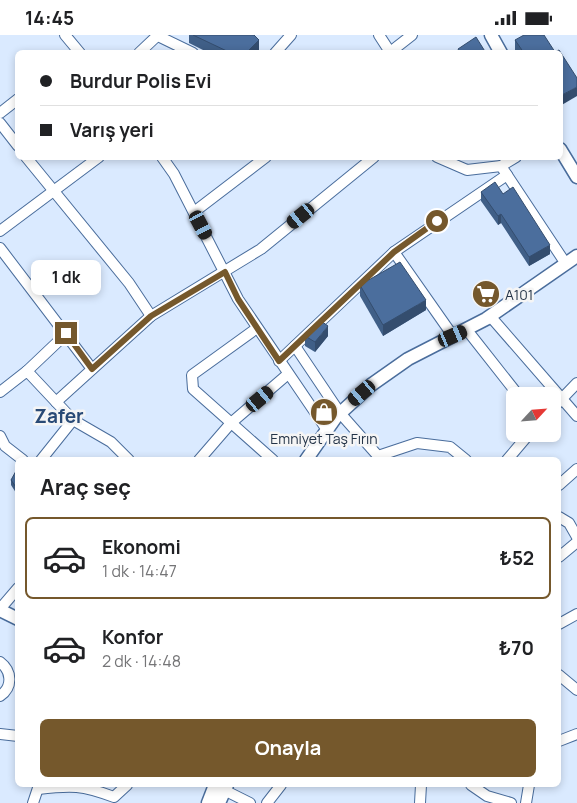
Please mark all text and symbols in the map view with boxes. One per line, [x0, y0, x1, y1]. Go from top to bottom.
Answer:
text: 14:45 [25, 5, 74, 31]
text: Burdur Polis Evi [70, 68, 212, 94]
text: Varış yeri [70, 117, 154, 143]
car [284, 201, 317, 231]
car [187, 208, 214, 242]
route start [426, 210, 448, 232]
callout: 1 dk [31, 261, 101, 295]
text: 1 dk [52, 266, 80, 288]
supermarket icon: A101 [471, 279, 501, 309]
place label: A101 [505, 285, 533, 304]
route end [55, 322, 77, 344]
car [436, 323, 469, 349]
car [345, 378, 378, 408]
car [243, 384, 276, 414]
north arrow [506, 387, 561, 443]
map controls [506, 387, 561, 442]
shop icon: Emniyet Taş Fırın [309, 397, 339, 427]
district label: Zafer [34, 403, 84, 429]
place label: Emniyet Taş Fırın [270, 429, 378, 448]
text: Araç seç [40, 472, 131, 502]
text: Ekonomi [102, 534, 181, 560]
icon: car [42, 536, 87, 581]
text: ₺52 [500, 545, 534, 571]
text: 1 dk · 14:47 [102, 560, 177, 582]
text: Konfor [102, 624, 163, 650]
icon: car [42, 626, 87, 671]
text: ₺70 [499, 635, 534, 661]
text: 2 dk · 14:48 [102, 650, 181, 672]
button: Onayla [40, 719, 536, 777]

